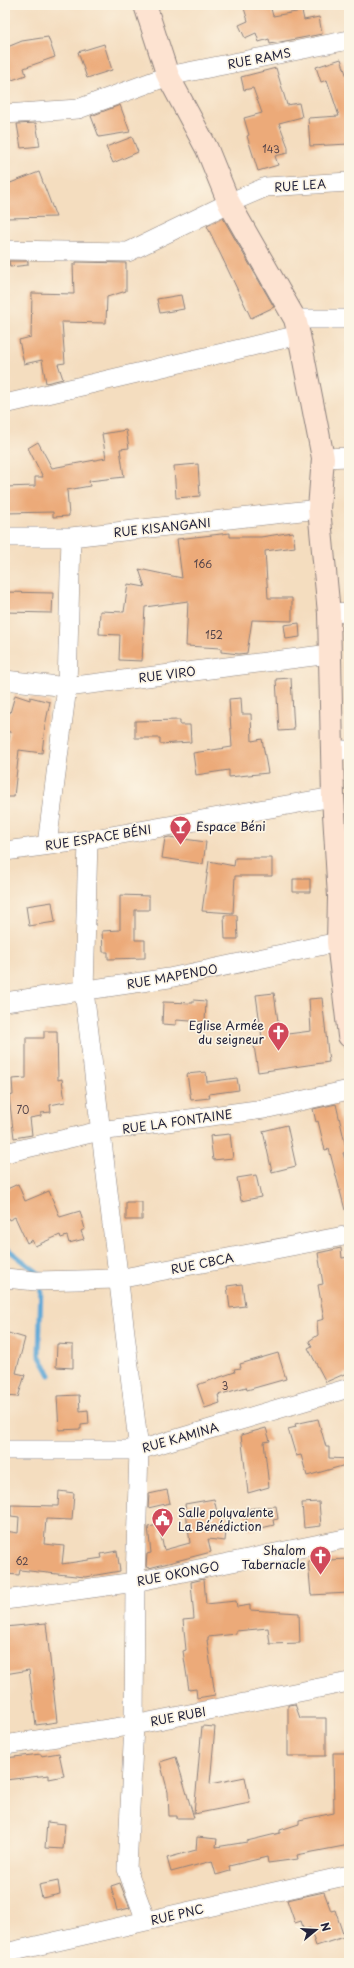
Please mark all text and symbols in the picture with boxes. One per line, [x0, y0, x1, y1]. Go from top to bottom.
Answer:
street label: RUE RAMS [226, 43, 292, 73]
house number: 143 [262, 141, 280, 156]
street label: RUE LEA [273, 174, 327, 196]
street label: RUE KISANGANI [113, 513, 211, 541]
house number: 166 [194, 556, 212, 571]
house number: 152 [205, 627, 223, 642]
street label: RUE VIRO [137, 662, 197, 686]
bar icon: Espace Béni [168, 813, 194, 846]
place label: Espace Béni [196, 817, 266, 835]
street label: RUE ESPACE BÉNI [44, 820, 152, 854]
street label: RUE MAPENDO [125, 959, 219, 993]
place label: Eglise Armée du seigneur [189, 1016, 264, 1048]
church icon: Eglise Armée du seigneur [266, 1019, 292, 1052]
house number: 70 [17, 1102, 29, 1117]
street label: RUE LA FONTAINE [121, 1104, 233, 1138]
street label: RUE CBCA [169, 1248, 235, 1278]
house number: 3 [222, 1378, 228, 1393]
street label: RUE KAMINA [140, 1417, 220, 1457]
place label: Salle polyvalente La Bénédiction [178, 1503, 274, 1535]
public building icon: Salle polyvalente La Bénédiction [150, 1506, 176, 1539]
place label: Shalom Tabernacle [242, 1541, 306, 1573]
church icon: Shalom Tabernacle [308, 1544, 334, 1577]
house number: 62 [15, 1553, 29, 1568]
street label: RUE OKONGO [135, 1556, 221, 1590]
street label: RUE RUBI [149, 1702, 207, 1730]
street label: RUE PNC [149, 1899, 205, 1929]
north arrow [296, 1910, 336, 1950]
text: N [317, 1920, 336, 1934]

